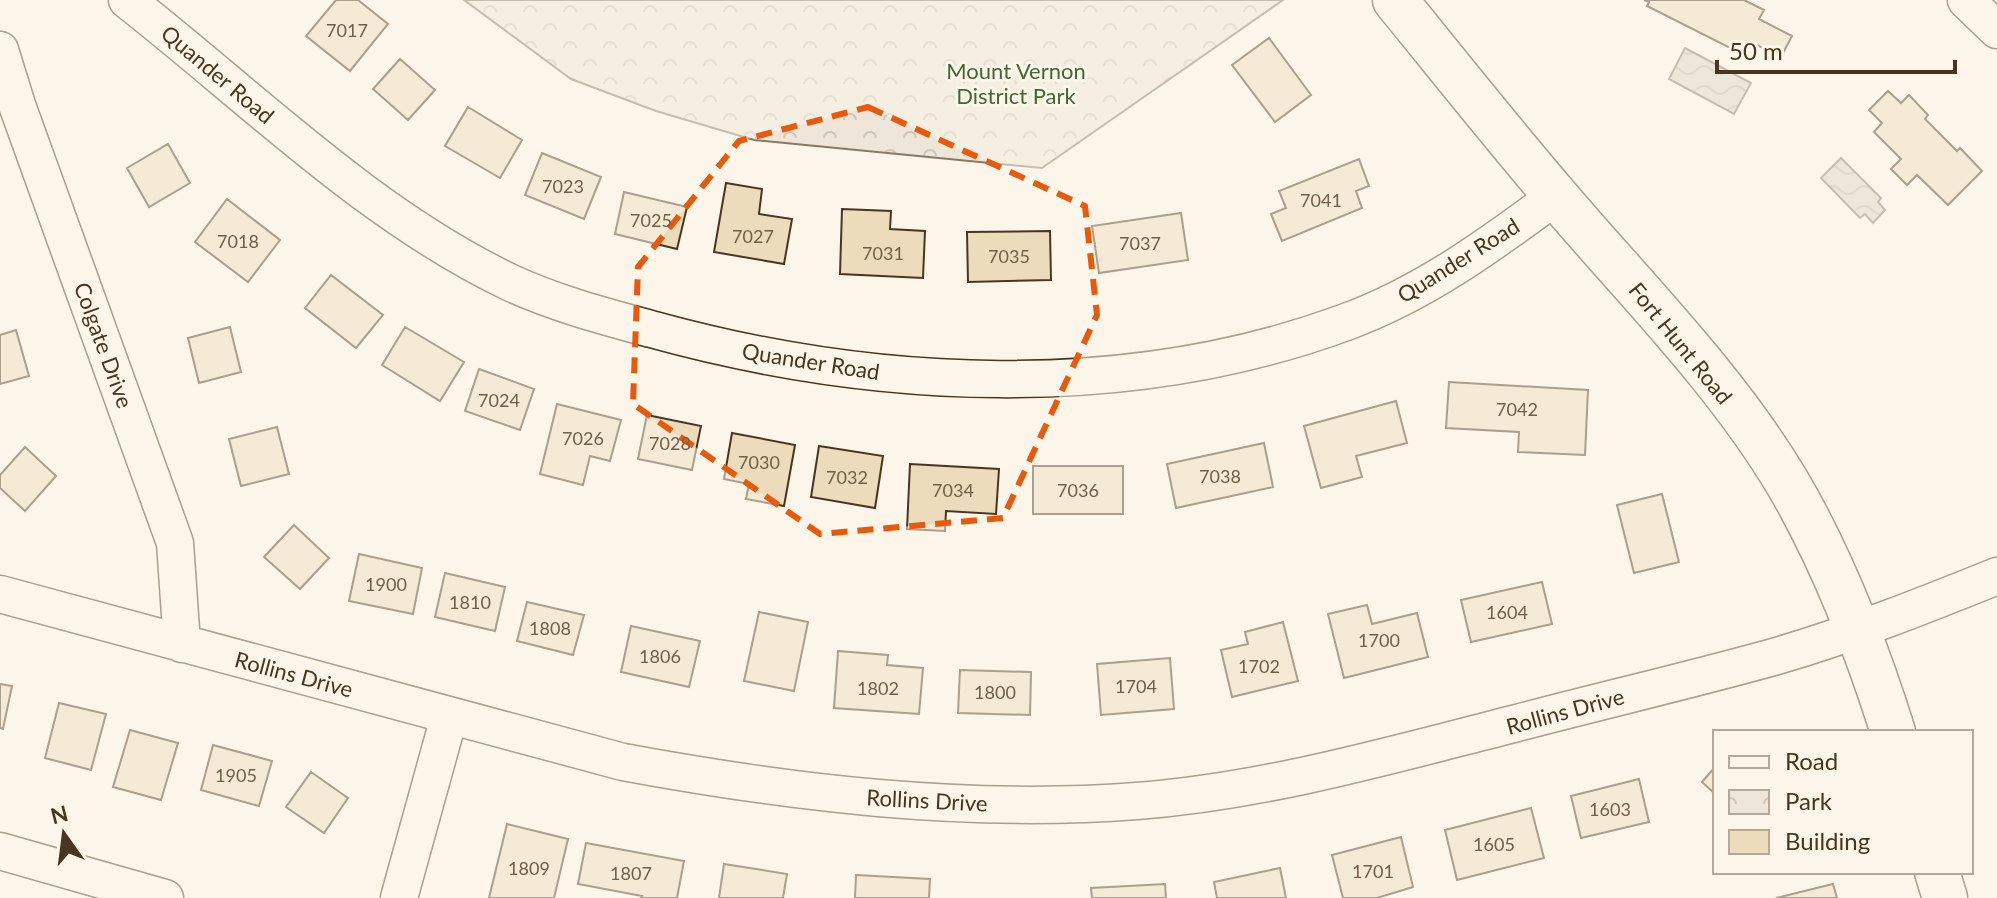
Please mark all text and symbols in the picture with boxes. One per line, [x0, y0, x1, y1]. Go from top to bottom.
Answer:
street label: Quander Road [156, 19, 280, 129]
house number: 7017 [326, 19, 368, 41]
scale bar [1717, 24, 1955, 74]
text: 50 m [1729, 36, 1783, 65]
park label: Mount Vernon District Park [946, 57, 1086, 109]
house number: 7023 [542, 175, 584, 197]
house number: 7041 [1300, 189, 1342, 211]
house number: 7025 [630, 209, 672, 231]
street label: Quander Road [1392, 212, 1524, 308]
house number: 7027 [732, 225, 774, 247]
house number: 7018 [217, 230, 259, 252]
house number: 7037 [1119, 232, 1161, 254]
house number: 7031 [862, 242, 904, 264]
house number: 7035 [988, 245, 1030, 267]
street label: Fort Hunt Road [1624, 277, 1738, 409]
street label: Colgate Drive [69, 278, 139, 412]
street label: Quander Road [740, 337, 882, 385]
house number: 7024 [478, 389, 520, 411]
house number: 7042 [1496, 398, 1538, 420]
house number: 7026 [562, 427, 604, 449]
house number: 7028 [649, 432, 691, 454]
house number: 7030 [738, 451, 780, 473]
house number: 7038 [1199, 465, 1241, 487]
house number: 7032 [826, 466, 868, 488]
house number: 7034 [932, 479, 974, 501]
house number: 7036 [1057, 479, 1099, 501]
house number: 1900 [365, 573, 407, 595]
house number: 1810 [449, 591, 491, 613]
house number: 1604 [1486, 601, 1528, 623]
house number: 1808 [529, 617, 571, 639]
house number: 1700 [1358, 629, 1400, 651]
street label: Rollins Drive [232, 645, 356, 703]
house number: 1806 [639, 645, 681, 667]
house number: 1702 [1238, 655, 1280, 677]
house number: 1704 [1115, 675, 1157, 697]
house number: 1802 [857, 677, 899, 699]
house number: 1800 [974, 681, 1016, 703]
street label: Rollins Drive [1503, 682, 1627, 740]
legend [1713, 730, 1973, 874]
text: Road [1785, 746, 1838, 775]
house number: 1905 [215, 764, 257, 786]
street label: Rollins Drive [866, 783, 988, 817]
text: Park [1785, 786, 1833, 815]
north arrow [24, 794, 104, 874]
house number: 1603 [1589, 798, 1631, 820]
text: N [48, 799, 71, 829]
text: Building [1785, 826, 1870, 855]
house number: 1605 [1473, 833, 1515, 855]
house number: 1809 [508, 857, 550, 879]
house number: 1701 [1352, 860, 1394, 882]
house number: 1807 [610, 862, 652, 884]

